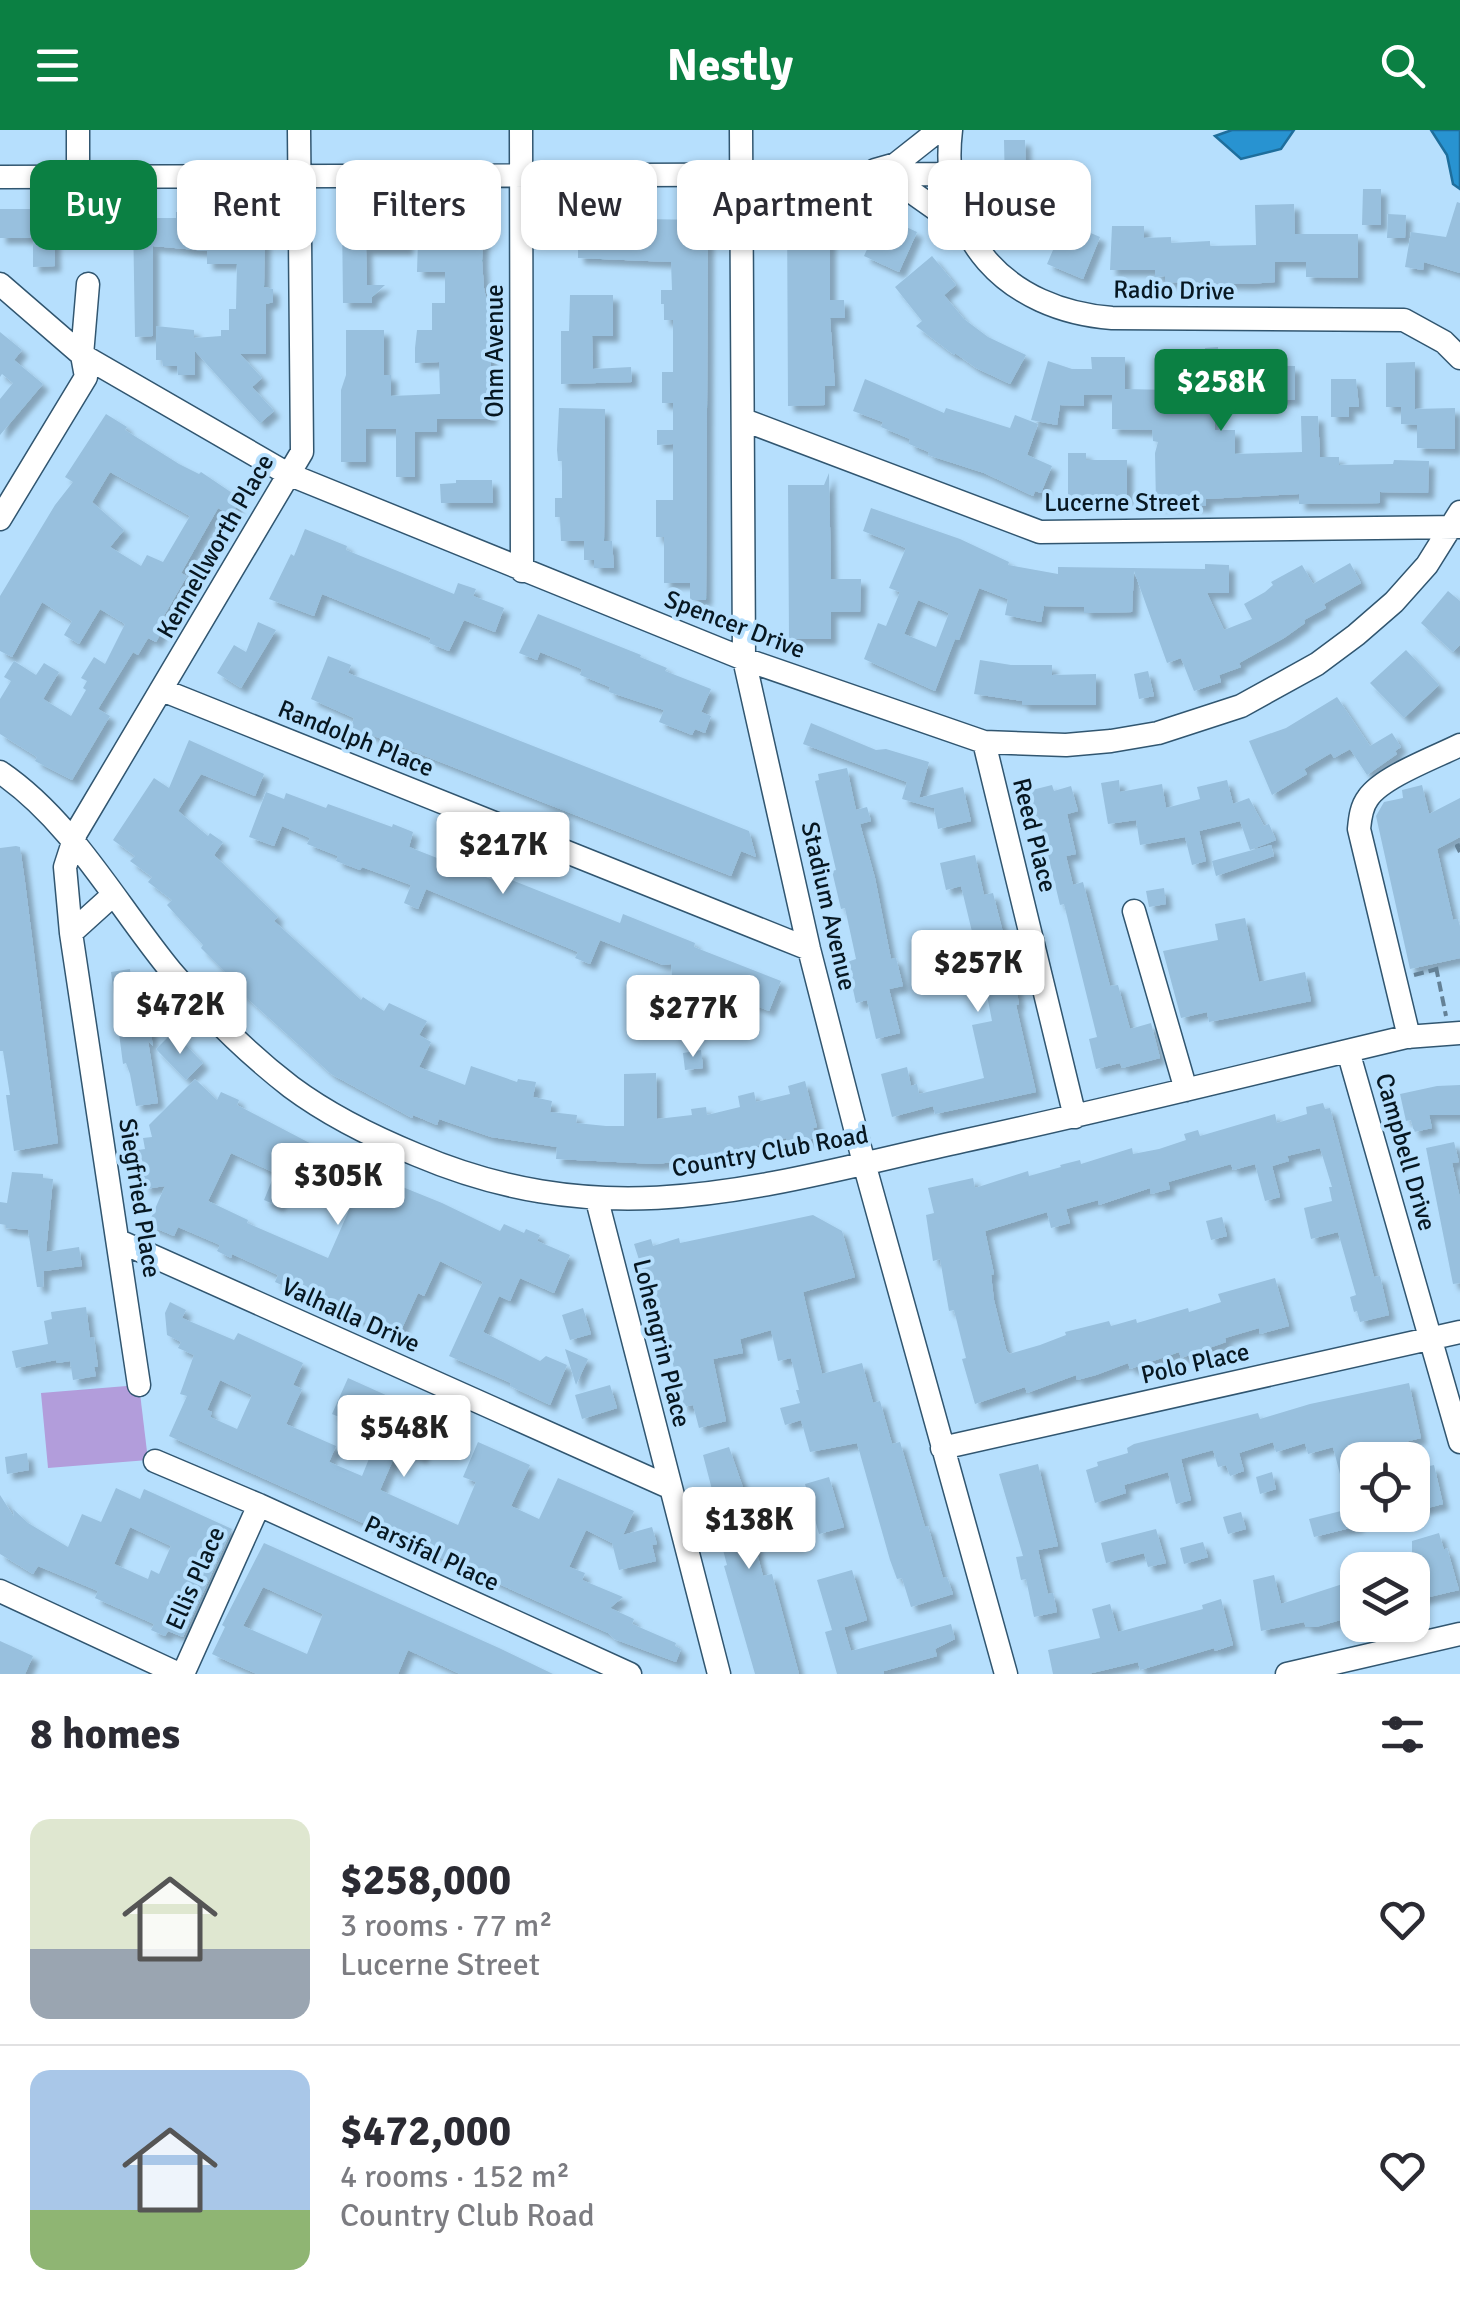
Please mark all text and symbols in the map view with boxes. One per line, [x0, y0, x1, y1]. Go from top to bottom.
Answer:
icon: menu [30, 38, 85, 93]
text: Nestly [667, 38, 793, 93]
icon: search [1375, 38, 1430, 93]
chip: Buy [30, 160, 157, 250]
chip: Rent [177, 160, 316, 250]
chip: Filters [336, 160, 501, 250]
chip: New [521, 160, 657, 250]
chip: Apartment [677, 160, 908, 250]
chip: House [928, 160, 1091, 250]
street label: Radio Drive [1113, 273, 1235, 307]
street label: Ohm Avenue [479, 284, 510, 418]
pin: $258K [1151, 349, 1291, 434]
text: $258K [1177, 362, 1265, 401]
street label: Kennellworth Place [150, 448, 280, 644]
street label: Lucerne Street [1044, 487, 1200, 518]
street label: Spencer Drive [660, 583, 810, 665]
street label: Randolph Place [274, 693, 438, 783]
street label: Reed Place [1006, 775, 1064, 895]
pin: $217K [433, 812, 573, 897]
street label: Stadium Avenue [794, 818, 864, 994]
text: $217K [459, 825, 547, 864]
pin: $257K [908, 930, 1048, 1015]
text: $257K [934, 943, 1022, 982]
pin: $472K [110, 972, 250, 1057]
pin: $277K [623, 975, 763, 1060]
text: $472K [136, 985, 224, 1024]
text: $277K [649, 988, 737, 1027]
street label: Campbell Drive [1369, 1070, 1443, 1234]
street label: Siegfried Place [112, 1116, 168, 1280]
street label: Country Club Road [669, 1118, 871, 1184]
pin: $305K [268, 1143, 408, 1228]
text: $305K [294, 1156, 382, 1195]
street label: Lohengrin Place [626, 1256, 698, 1430]
street label: Valhalla Drive [277, 1271, 425, 1359]
street label: Polo Place [1138, 1335, 1252, 1391]
pin: $548K [334, 1395, 474, 1480]
text: $548K [360, 1408, 448, 1447]
map controls [1340, 1442, 1430, 1642]
button: locate [1340, 1442, 1430, 1532]
pin: $138K [679, 1487, 819, 1572]
text: $138K [705, 1500, 793, 1539]
street label: Parsifal Place [360, 1508, 504, 1598]
street label: Ellis Place [158, 1521, 232, 1635]
button: layers [1340, 1552, 1430, 1642]
icon: filters [1375, 1707, 1430, 1762]
text: 8 homes [30, 1709, 180, 1760]
text: $258,000 [340, 1855, 511, 1906]
icon: home [110, 1859, 230, 1979]
icon: heart [1375, 1892, 1430, 1947]
text: 3 rooms · 77 m² [340, 1906, 553, 1945]
text: Lucerne Street [340, 1945, 540, 1984]
text: $472,000 [340, 2106, 511, 2157]
icon: home [110, 2110, 230, 2230]
icon: heart [1375, 2143, 1430, 2198]
text: 4 rooms · 152 m² [340, 2157, 570, 2196]
text: Country Club Road [340, 2196, 595, 2235]

